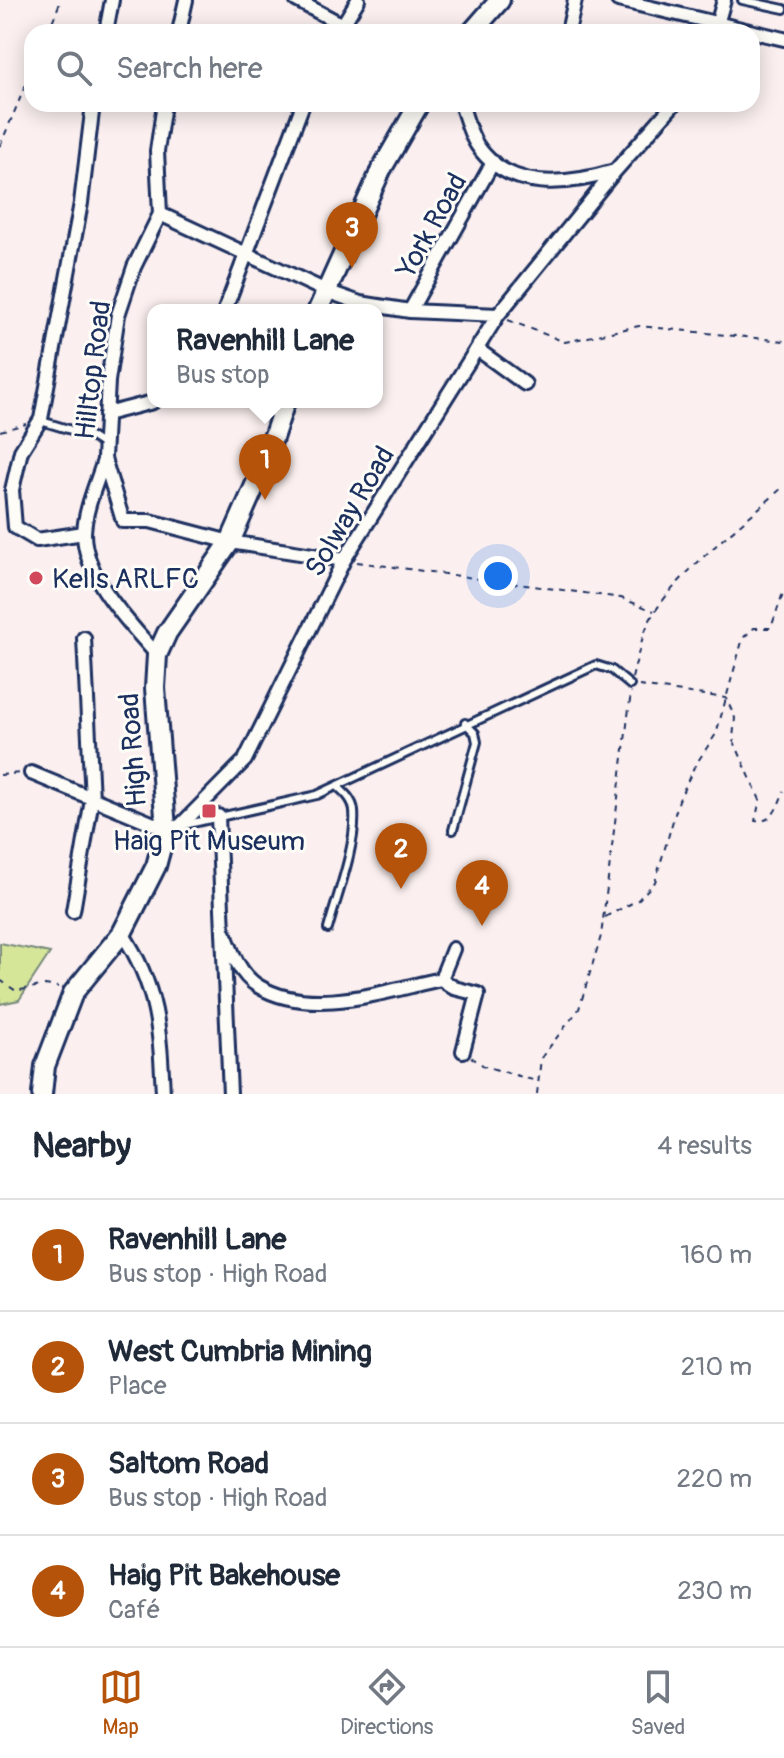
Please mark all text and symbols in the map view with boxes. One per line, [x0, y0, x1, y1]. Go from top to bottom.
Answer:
search box [24, 24, 760, 112]
icon: search [52, 46, 96, 90]
text: Search here [116, 50, 263, 87]
street label: York Road [389, 167, 475, 285]
pin: 3 [326, 202, 378, 268]
street label: Hilltop Road [68, 299, 119, 442]
popup [147, 304, 383, 408]
text: Ravenhill Lane [176, 322, 354, 359]
text: Bus stop [176, 359, 270, 391]
pin: 1 [239, 434, 291, 500]
street label: Solway Road [298, 440, 403, 583]
your location [478, 556, 518, 596]
place label: Kells ARLFC [52, 562, 199, 597]
marker: Kells ARLFC [27, 569, 45, 587]
street label: High Road [112, 692, 155, 808]
marker: Haig Pit Museum [200, 802, 218, 820]
pin: 2 [375, 823, 427, 889]
place label: Haig Pit Museum [113, 824, 305, 859]
pin: 4 [456, 860, 508, 926]
text: Nearby [32, 1125, 131, 1168]
text: 4 results [657, 1130, 752, 1162]
text: Ravenhill Lane [108, 1221, 286, 1258]
text: 1 [53, 1239, 63, 1271]
text: 160 m [680, 1239, 752, 1271]
text: Bus stop · High Road [108, 1258, 327, 1290]
text: West Cumbria Mining [108, 1333, 372, 1370]
text: 2 [51, 1351, 65, 1383]
text: 210 m [681, 1351, 752, 1383]
text: Place [108, 1370, 167, 1402]
text: Saltom Road [108, 1445, 269, 1482]
text: 3 [51, 1463, 65, 1495]
text: 220 m [676, 1463, 752, 1495]
text: Bus stop · High Road [108, 1482, 327, 1514]
text: Haig Pit Bakehouse [108, 1557, 340, 1594]
text: 4 [50, 1575, 66, 1607]
text: 230 m [677, 1575, 752, 1607]
text: Café [108, 1594, 161, 1626]
tab: Map [99, 1665, 143, 1741]
tab: Directions [340, 1665, 433, 1741]
tab: Saved [631, 1665, 685, 1741]

